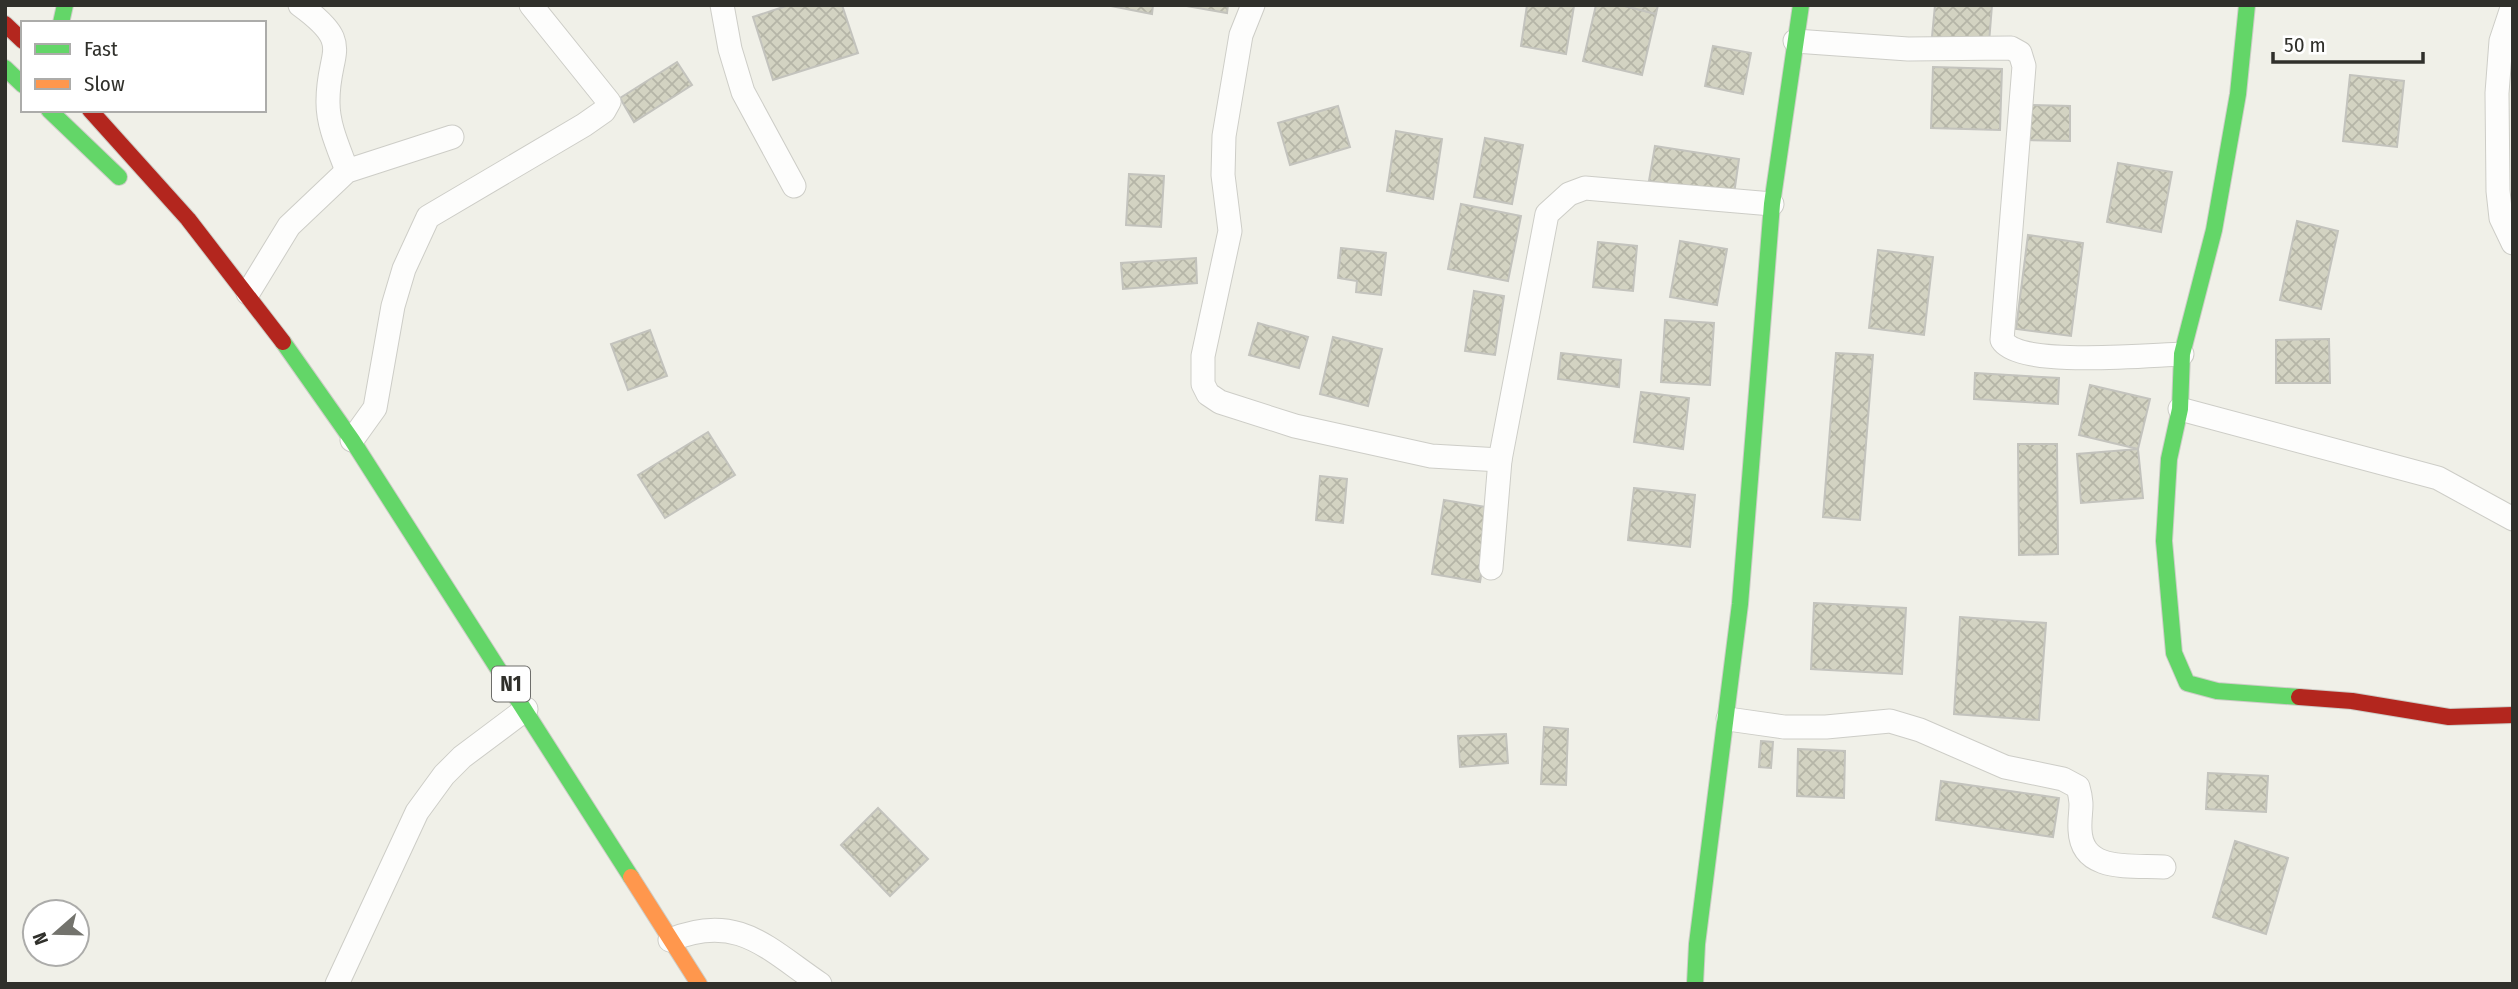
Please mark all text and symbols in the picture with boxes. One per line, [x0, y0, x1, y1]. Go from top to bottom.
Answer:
legend [21, 21, 266, 112]
scale bar [2273, 21, 2424, 65]
text: 50 m [2284, 32, 2326, 58]
text: Fast [84, 36, 118, 62]
text: Slow [84, 71, 125, 97]
road number: N1 [492, 666, 530, 702]
north arrow [21, 898, 91, 968]
text: N [28, 929, 53, 948]

